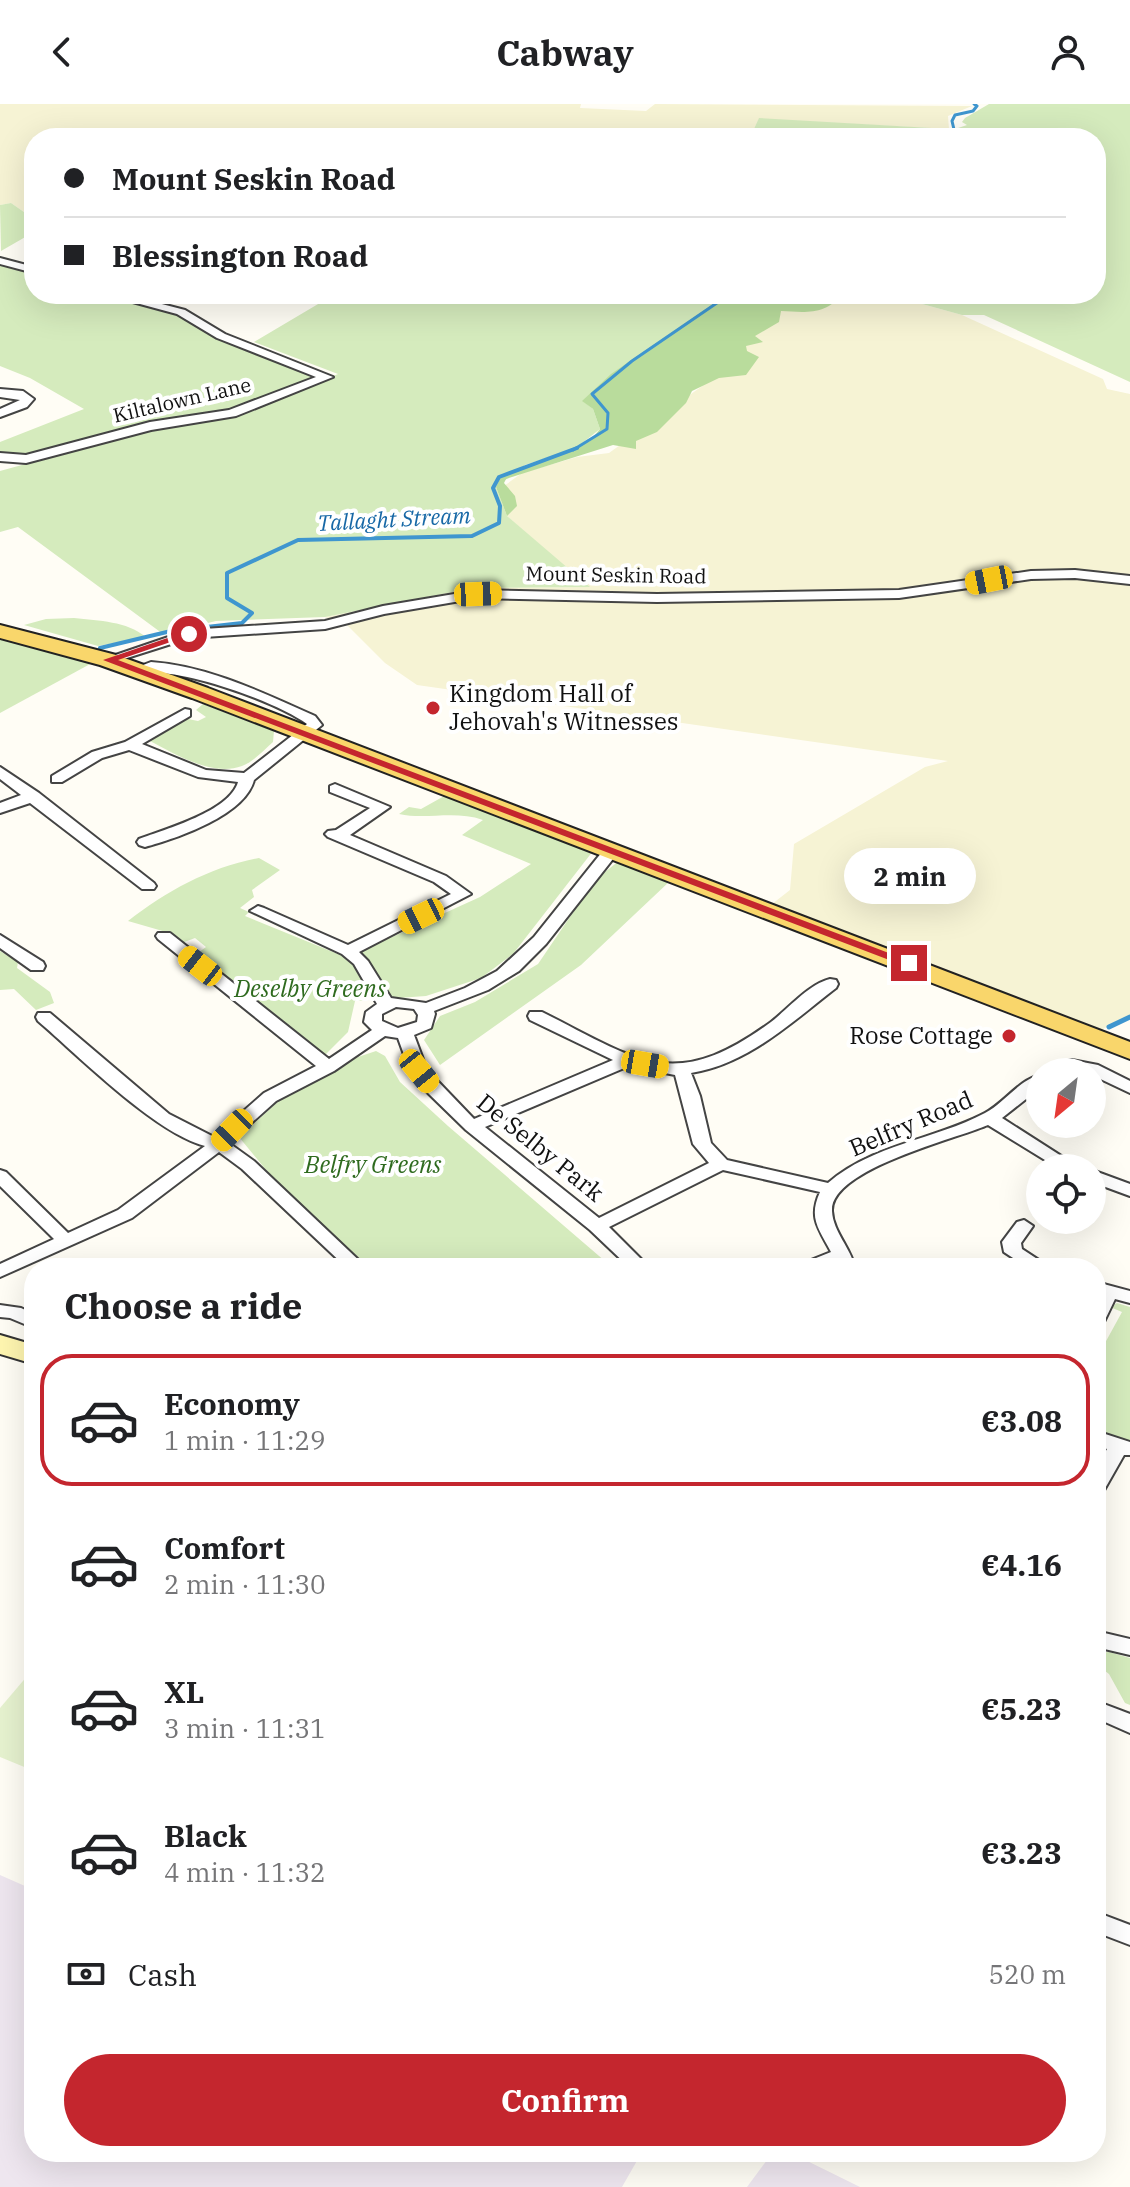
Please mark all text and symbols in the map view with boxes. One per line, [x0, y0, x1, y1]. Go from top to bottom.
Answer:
text: Cabway [496, 29, 634, 76]
icon: back [40, 30, 84, 74]
icon: person [1046, 30, 1090, 74]
text: Mount Seskin Road [112, 159, 396, 198]
text: Blessington Road [112, 236, 368, 275]
street label: Kiltalown Lane [110, 371, 254, 429]
water label: Tallaght Stream [317, 500, 472, 537]
street label: Mount Seskin Road [525, 559, 707, 590]
car [963, 564, 1015, 596]
car [454, 581, 502, 607]
route start [171, 616, 207, 652]
place label: Kingdom Hall of Jehovah's Witnesses [449, 677, 679, 737]
marker: Kingdom Hall of Jehovah's Witnesses [424, 699, 442, 717]
callout: 2 min [843, 847, 975, 903]
text: 2 min [874, 859, 946, 893]
car [394, 895, 448, 937]
car [174, 942, 226, 990]
route end [891, 945, 927, 981]
park label: Deselby Greens [233, 972, 386, 1004]
place label: Rose Cottage [849, 1019, 993, 1051]
marker: Rose Cottage [1000, 1027, 1018, 1045]
car [395, 1045, 443, 1097]
car [619, 1048, 671, 1080]
north arrow [1026, 1058, 1106, 1138]
map controls [1026, 1058, 1106, 1234]
street label: Belfry Road [844, 1083, 977, 1163]
street label: De Selby Park [470, 1086, 611, 1208]
car [207, 1104, 257, 1156]
park label: Belfry Greens [304, 1148, 442, 1180]
button: locate [1026, 1154, 1106, 1234]
text: Choose a ride [64, 1282, 303, 1329]
icon: car [68, 1384, 140, 1456]
text: Economy [164, 1384, 300, 1423]
text: €3.08 [981, 1401, 1062, 1440]
text: 1 min · 11:29 [164, 1423, 326, 1457]
icon: car [68, 1528, 140, 1600]
text: Comfort [164, 1528, 285, 1567]
text: €4.16 [981, 1545, 1062, 1584]
text: 2 min · 11:30 [164, 1567, 326, 1601]
icon: car [68, 1672, 140, 1744]
text: XL [164, 1672, 204, 1711]
text: €5.23 [981, 1689, 1062, 1728]
text: 3 min · 11:31 [164, 1711, 326, 1745]
icon: car [68, 1816, 140, 1888]
text: Black [164, 1816, 247, 1855]
text: €3.23 [981, 1833, 1062, 1872]
text: 4 min · 11:32 [164, 1855, 326, 1889]
icon: cash [64, 1952, 108, 1996]
text: Cash [128, 1955, 197, 1994]
text: 520 m [988, 1957, 1066, 1991]
button: Confirm [64, 2054, 1066, 2146]

